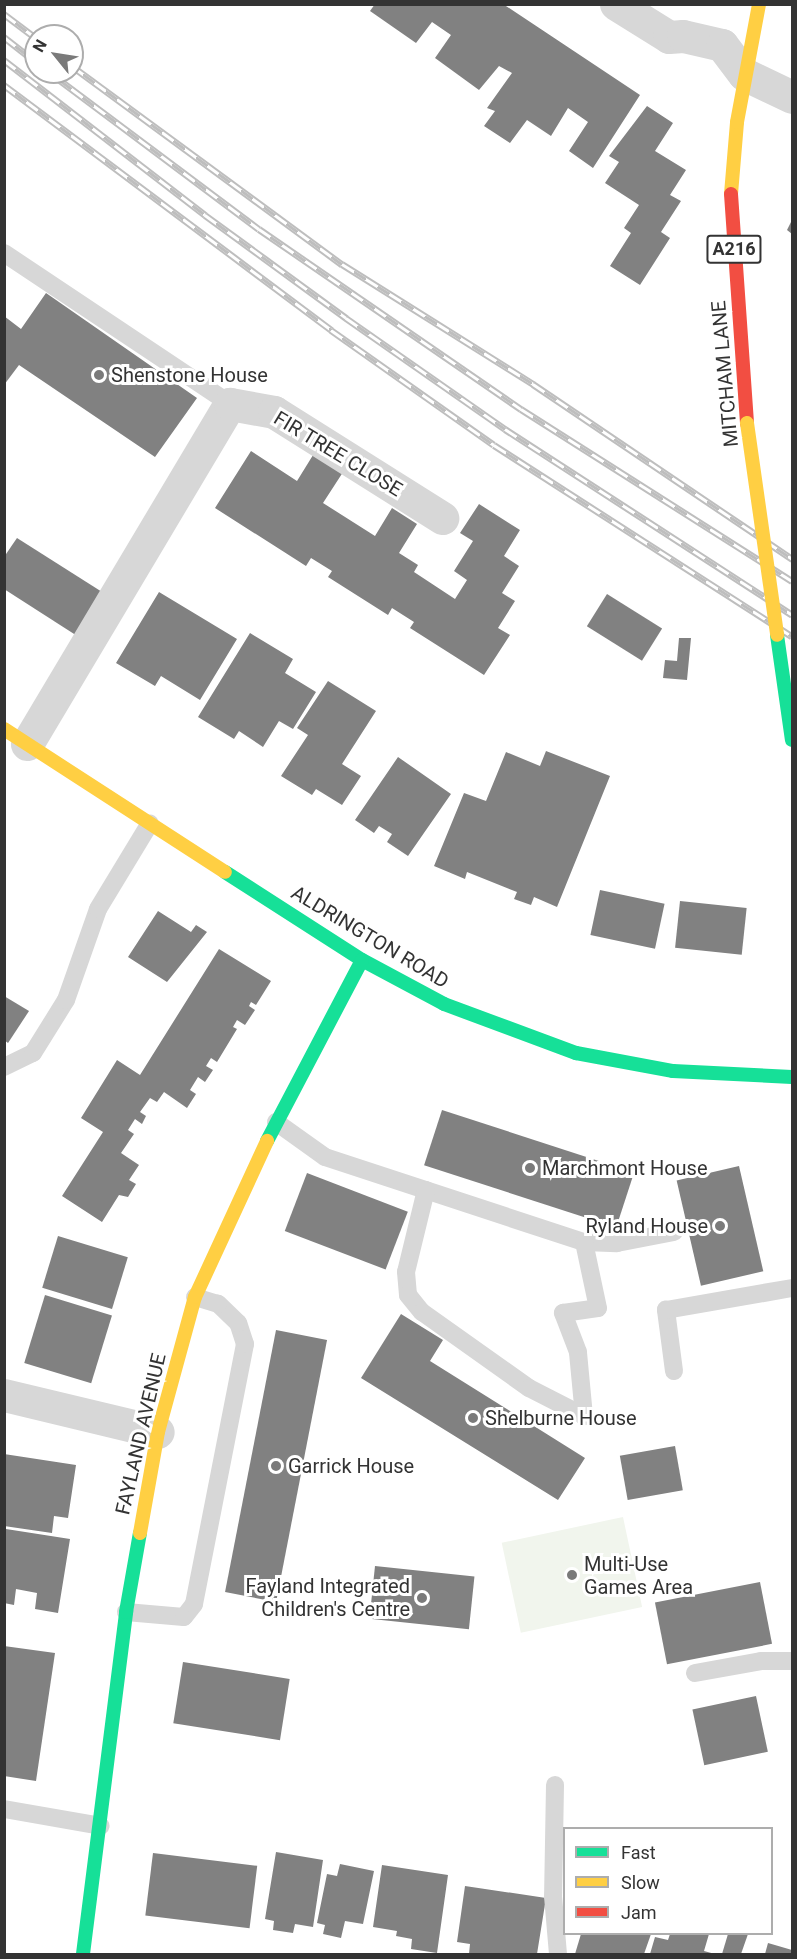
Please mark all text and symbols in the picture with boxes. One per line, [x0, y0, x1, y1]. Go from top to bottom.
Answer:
north arrow [24, 24, 84, 84]
text: N [29, 36, 51, 55]
road number: A216 [706, 234, 762, 264]
street label: MITCHAM LANE [707, 300, 743, 448]
place label: Shenstone House [111, 363, 268, 387]
marker: Shenstone House [92, 368, 106, 382]
street label: FIR TREE CLOSE [269, 406, 407, 502]
street label: ALDRINGTON ROAD [287, 881, 453, 993]
place label: Marchmont House [542, 1156, 708, 1180]
marker: Marchmont House [523, 1161, 537, 1175]
place label: Ryland House [586, 1214, 708, 1238]
marker: Ryland House [713, 1219, 727, 1233]
street label: FAYLAND AVENUE [111, 1351, 171, 1517]
place label: Shelburne House [485, 1406, 637, 1430]
marker: Shelburne House [466, 1411, 480, 1425]
place label: Garrick House [288, 1454, 414, 1478]
marker: Garrick House [269, 1459, 283, 1473]
place label: Multi-Use Games Area [584, 1552, 693, 1599]
marker: Multi-Use Games Area [565, 1568, 579, 1582]
place label: Fayland Integrated Children's Centre [245, 1574, 410, 1621]
marker: Fayland Integrated Children's Centre [415, 1591, 429, 1605]
legend [563, 1827, 773, 1935]
text: Fast [621, 1842, 656, 1863]
text: Slow [621, 1872, 660, 1893]
text: Jam [621, 1902, 657, 1923]

